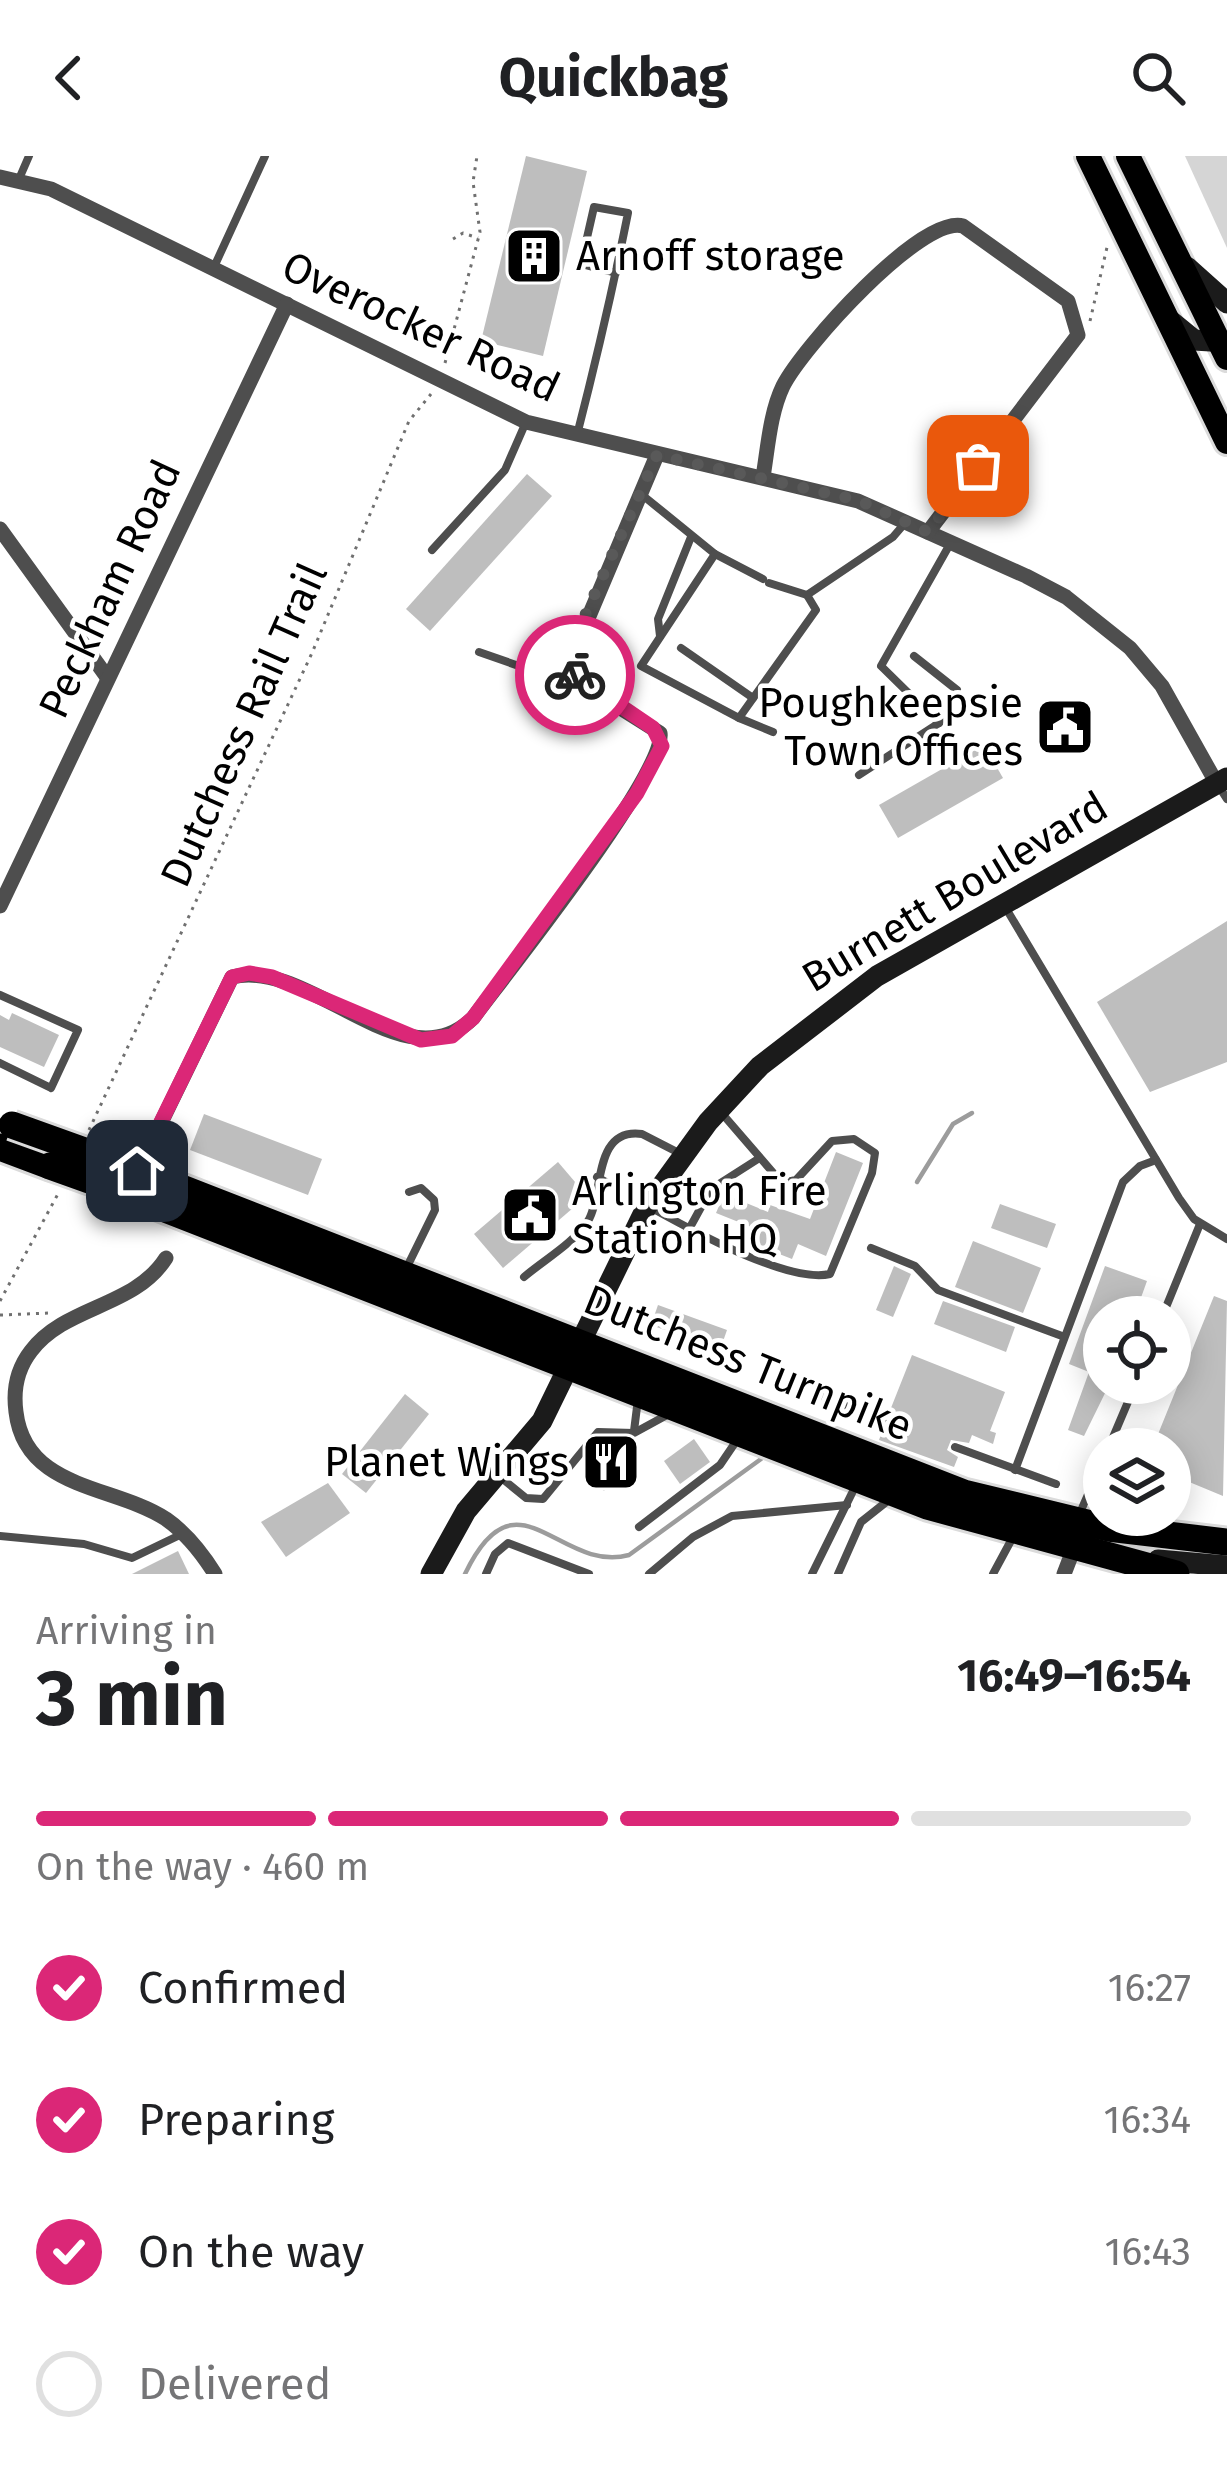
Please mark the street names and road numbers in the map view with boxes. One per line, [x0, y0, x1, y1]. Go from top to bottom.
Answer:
street label: Overocker Road [274, 241, 568, 413]
street label: Peckham Road [28, 452, 192, 726]
street label: Dutchess Rail Trail [150, 555, 338, 895]
street label: Burnett Boulevard [793, 781, 1117, 1003]
street label: Dutchess Turnpike [577, 1274, 919, 1452]

